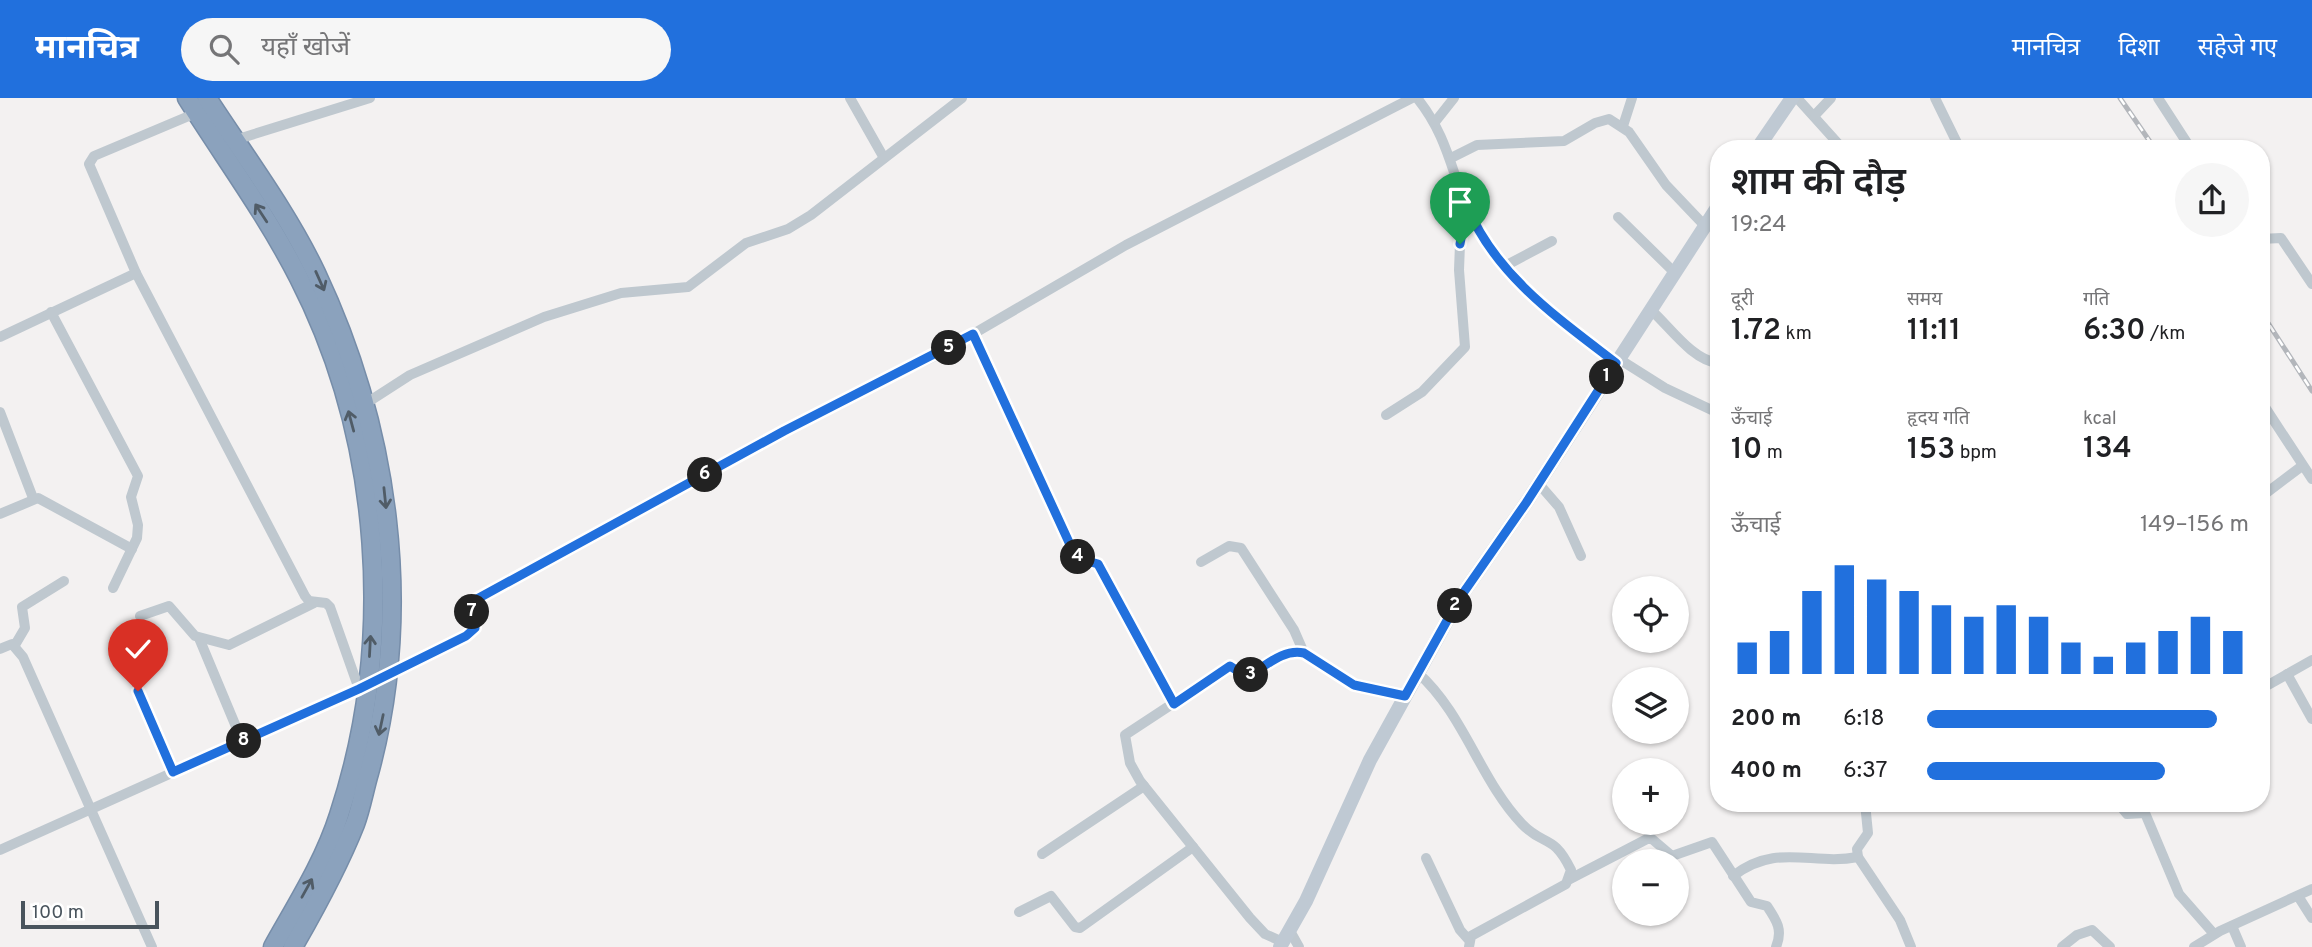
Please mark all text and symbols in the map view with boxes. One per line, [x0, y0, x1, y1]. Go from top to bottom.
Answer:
search box [181, 18, 671, 81]
text: मानचित्र [35, 29, 139, 71]
icon: search [205, 30, 243, 68]
text: यहाँ खोजें [261, 32, 350, 65]
text: मानचित्र [2012, 34, 2080, 64]
text: दिशा [2118, 34, 2160, 64]
text: सहेजे गए [2198, 34, 2277, 64]
text: शाम की दौड़ [1731, 160, 1906, 209]
button: share [2175, 163, 2249, 237]
pin [1430, 172, 1490, 244]
icon: arrive [1441, 183, 1479, 221]
one-way arrow [253, 204, 267, 224]
text: 19:24 [1731, 211, 1787, 240]
one-way arrow [314, 270, 327, 292]
text: दूरी [1731, 288, 1754, 312]
text: समय [1907, 288, 1942, 312]
text: गति [2083, 288, 2109, 312]
text: 1.72 [1731, 313, 1781, 350]
text: 11:11 [1907, 313, 1961, 350]
text: 6:30 [2083, 313, 2146, 350]
text: km [1781, 322, 1812, 346]
text: /km [2146, 322, 2185, 346]
pin: 5 [932, 330, 967, 366]
text: 5 [943, 335, 954, 359]
pin: 1 [1590, 360, 1624, 394]
text: 1 [1603, 364, 1610, 388]
text: ऊँचाई [1731, 407, 1772, 431]
text: हृदय गति [1907, 407, 1969, 431]
text: kcal [2083, 407, 2117, 431]
one-way arrow [344, 410, 357, 432]
text: 134 [2083, 431, 2132, 468]
text: 10 [1731, 432, 1762, 469]
text: 153 [1907, 432, 1955, 469]
text: m [1762, 441, 1783, 465]
text: bpm [1955, 441, 1997, 465]
pin: 6 [688, 458, 722, 492]
text: 6 [699, 462, 710, 486]
one-way arrow [378, 487, 391, 509]
text: 149–156 m [2140, 511, 2249, 540]
text: ऊँचाई [1731, 512, 1781, 541]
pin: 4 [1060, 540, 1096, 574]
text: 4 [1071, 544, 1084, 568]
map controls [1612, 576, 1689, 926]
button: locate [1612, 576, 1689, 653]
pin: 2 [1438, 588, 1472, 624]
text: 2 [1449, 593, 1460, 617]
pin: 7 [454, 594, 490, 630]
text: 7 [466, 599, 477, 623]
pin [108, 619, 168, 691]
icon: check [119, 630, 157, 668]
one-way arrow [364, 635, 377, 658]
pin: 3 [1234, 658, 1268, 692]
text: 3 [1245, 662, 1256, 686]
button: layers [1612, 667, 1689, 744]
text: 200 m [1731, 705, 1801, 734]
text: 6:18 [1843, 705, 1885, 734]
one-way arrow [373, 713, 387, 736]
pin: 8 [226, 724, 262, 758]
text: 8 [238, 728, 249, 752]
text: 400 m [1731, 757, 1802, 786]
text: 6:37 [1843, 757, 1888, 786]
button: + [1612, 758, 1689, 835]
button: − [1612, 849, 1689, 926]
one-way arrow [300, 878, 314, 898]
scale bar [21, 898, 159, 930]
text: 100 m [32, 901, 84, 925]

